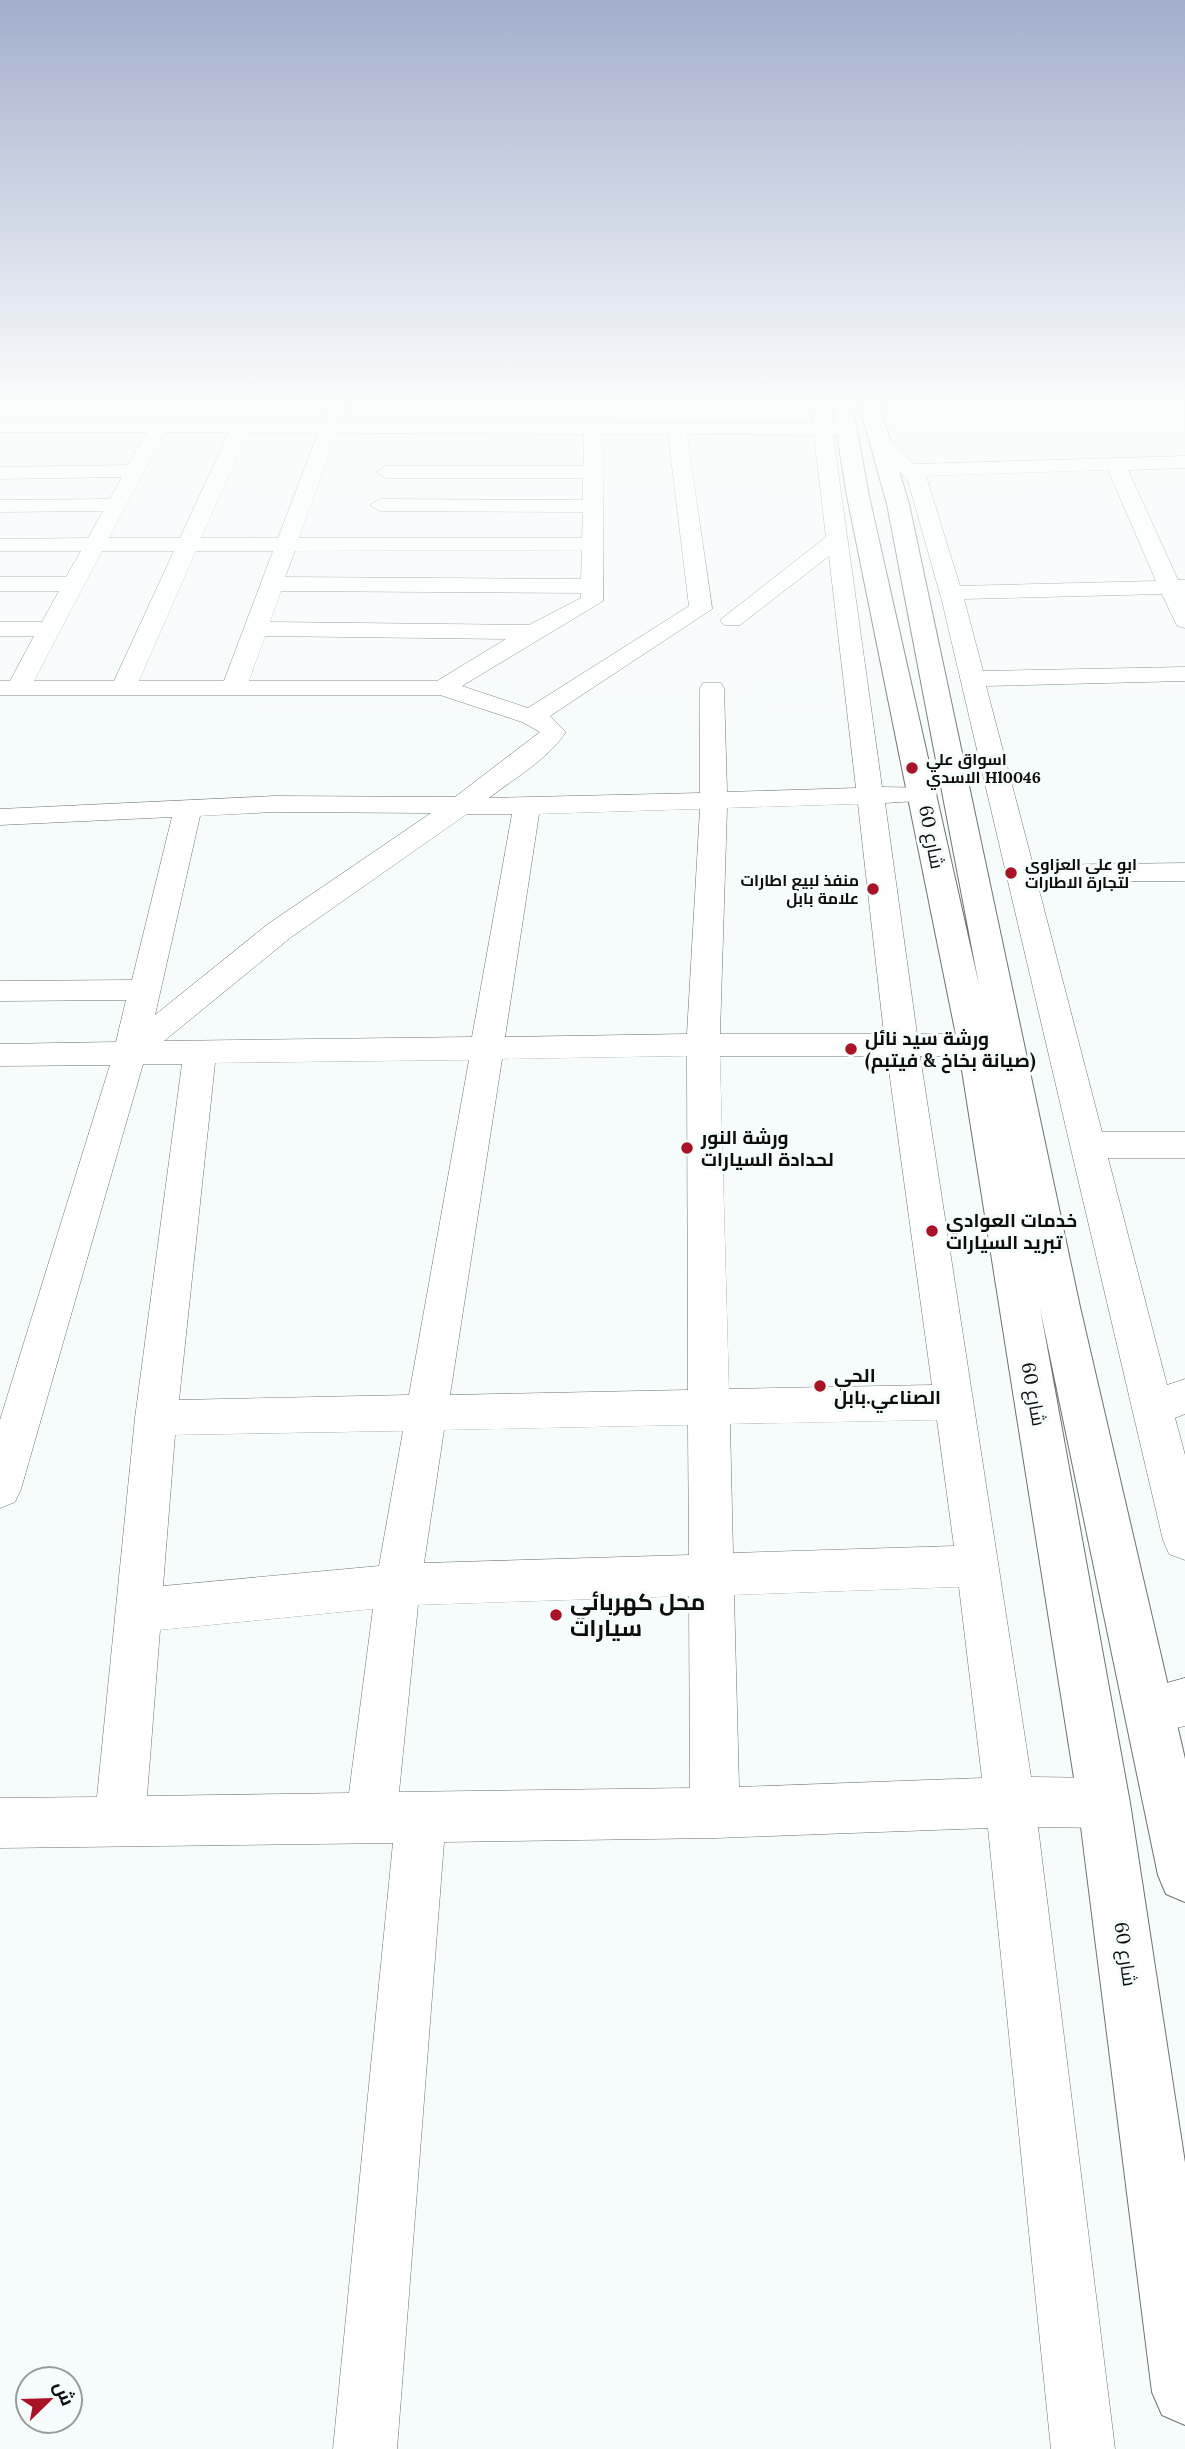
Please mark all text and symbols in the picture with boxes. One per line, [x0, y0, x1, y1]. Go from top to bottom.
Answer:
place label: اسواق علي الاسدي Hl0046 [926, 749, 1041, 790]
marker: اسواق علي الاسدي Hl0046 [904, 760, 920, 776]
street label: شارع 60 [912, 803, 950, 871]
place label: ابو علي العزاوي لتجارة الاطارات [1025, 854, 1137, 892]
marker: ابو علي العزاوي لتجارة الاطارات [1003, 865, 1019, 881]
place label: منفذ لبيع اطارات علامة بابل [741, 870, 859, 908]
marker: منفذ لبيع اطارات علامة بابل [865, 881, 881, 897]
place label: ورشة سيد نائل (صيانة بخاخ & فيتبم) [865, 1026, 1036, 1074]
marker: ورشة سيد نائل (صيانة بخاخ & فيتبم) [843, 1041, 859, 1057]
place label: ورشة النور لحدادة السيارات [700, 1125, 834, 1171]
marker: ورشة النور لحدادة السيارات [679, 1140, 695, 1156]
place label: خدمات العوادي تبريد السيارات [946, 1208, 1077, 1254]
marker: خدمات العوادي تبريد السيارات [924, 1223, 940, 1239]
street label: شارع 60 [1015, 1360, 1051, 1428]
place label: الحي الصناعي.بابل [834, 1363, 941, 1413]
marker: الحي الصناعي.بابل [812, 1378, 828, 1394]
place label: محل كهربائي سيارات [570, 1587, 705, 1642]
marker: محل كهربائي سيارات [548, 1607, 564, 1623]
street label: شارع 60 [1108, 1920, 1142, 1988]
north arrow [14, 2365, 84, 2435]
text: ش [49, 2377, 80, 2409]

